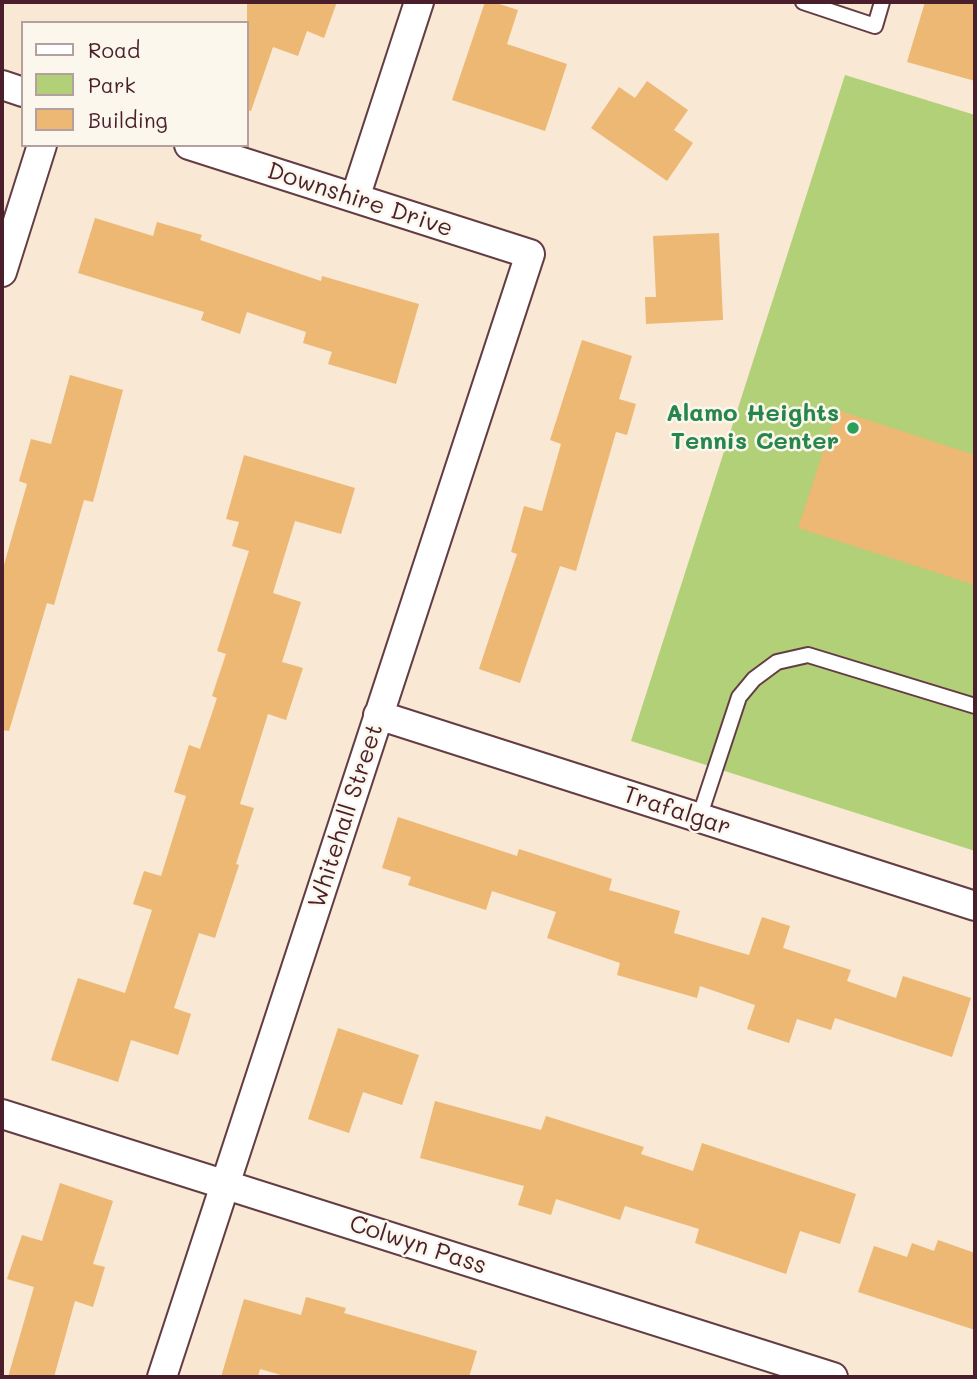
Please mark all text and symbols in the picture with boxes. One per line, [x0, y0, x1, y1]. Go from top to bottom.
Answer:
legend [21, 21, 248, 147]
text: Road [88, 36, 140, 63]
text: Park [88, 71, 136, 98]
text: Building [88, 106, 168, 133]
street label: Downshire Drive [264, 156, 456, 244]
place label: Alamo Heights Tennis Center [666, 400, 839, 456]
marker: Alamo Heights Tennis Center [845, 420, 861, 436]
street label: Whitehall Street [303, 720, 389, 912]
street label: Trafalgar [619, 780, 735, 842]
street label: Colwyn Pass [346, 1209, 490, 1281]

